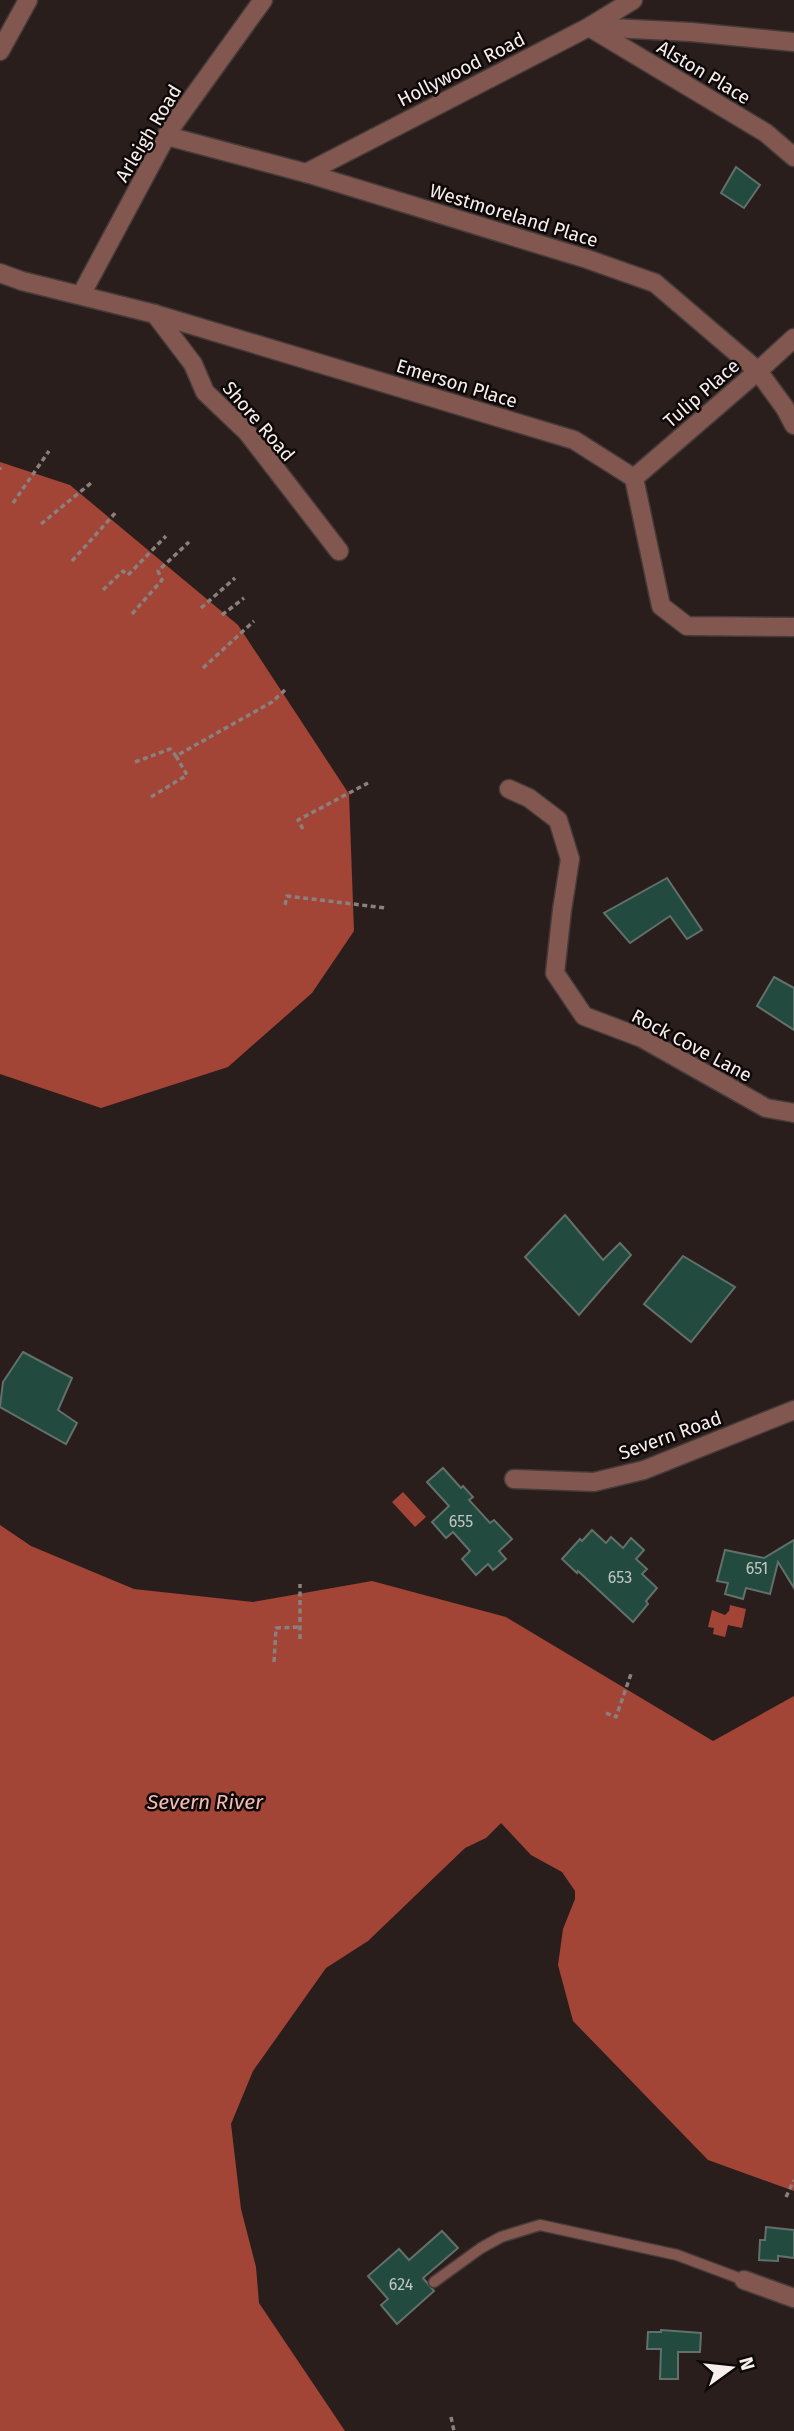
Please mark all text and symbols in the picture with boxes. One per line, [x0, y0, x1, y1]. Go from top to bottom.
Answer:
street label: Hollywood Road [393, 27, 529, 112]
street label: Alston Place [653, 36, 755, 109]
street label: Arleigh Road [110, 80, 186, 186]
street label: Westmoreland Place [427, 179, 601, 252]
street label: Emerson Place [393, 354, 520, 413]
street label: Tulip Place [659, 354, 744, 433]
street label: Shore Road [218, 377, 300, 466]
street label: Rock Cove Lane [628, 1004, 756, 1087]
street label: Severn Road [616, 1406, 725, 1465]
house number: 655 [449, 1512, 473, 1531]
house number: 651 [746, 1559, 768, 1578]
house number: 653 [608, 1568, 632, 1587]
water label: Severn River [146, 1789, 264, 1815]
house number: 624 [389, 2275, 414, 2294]
north arrow [696, 2333, 766, 2403]
text: N [734, 2355, 760, 2373]

